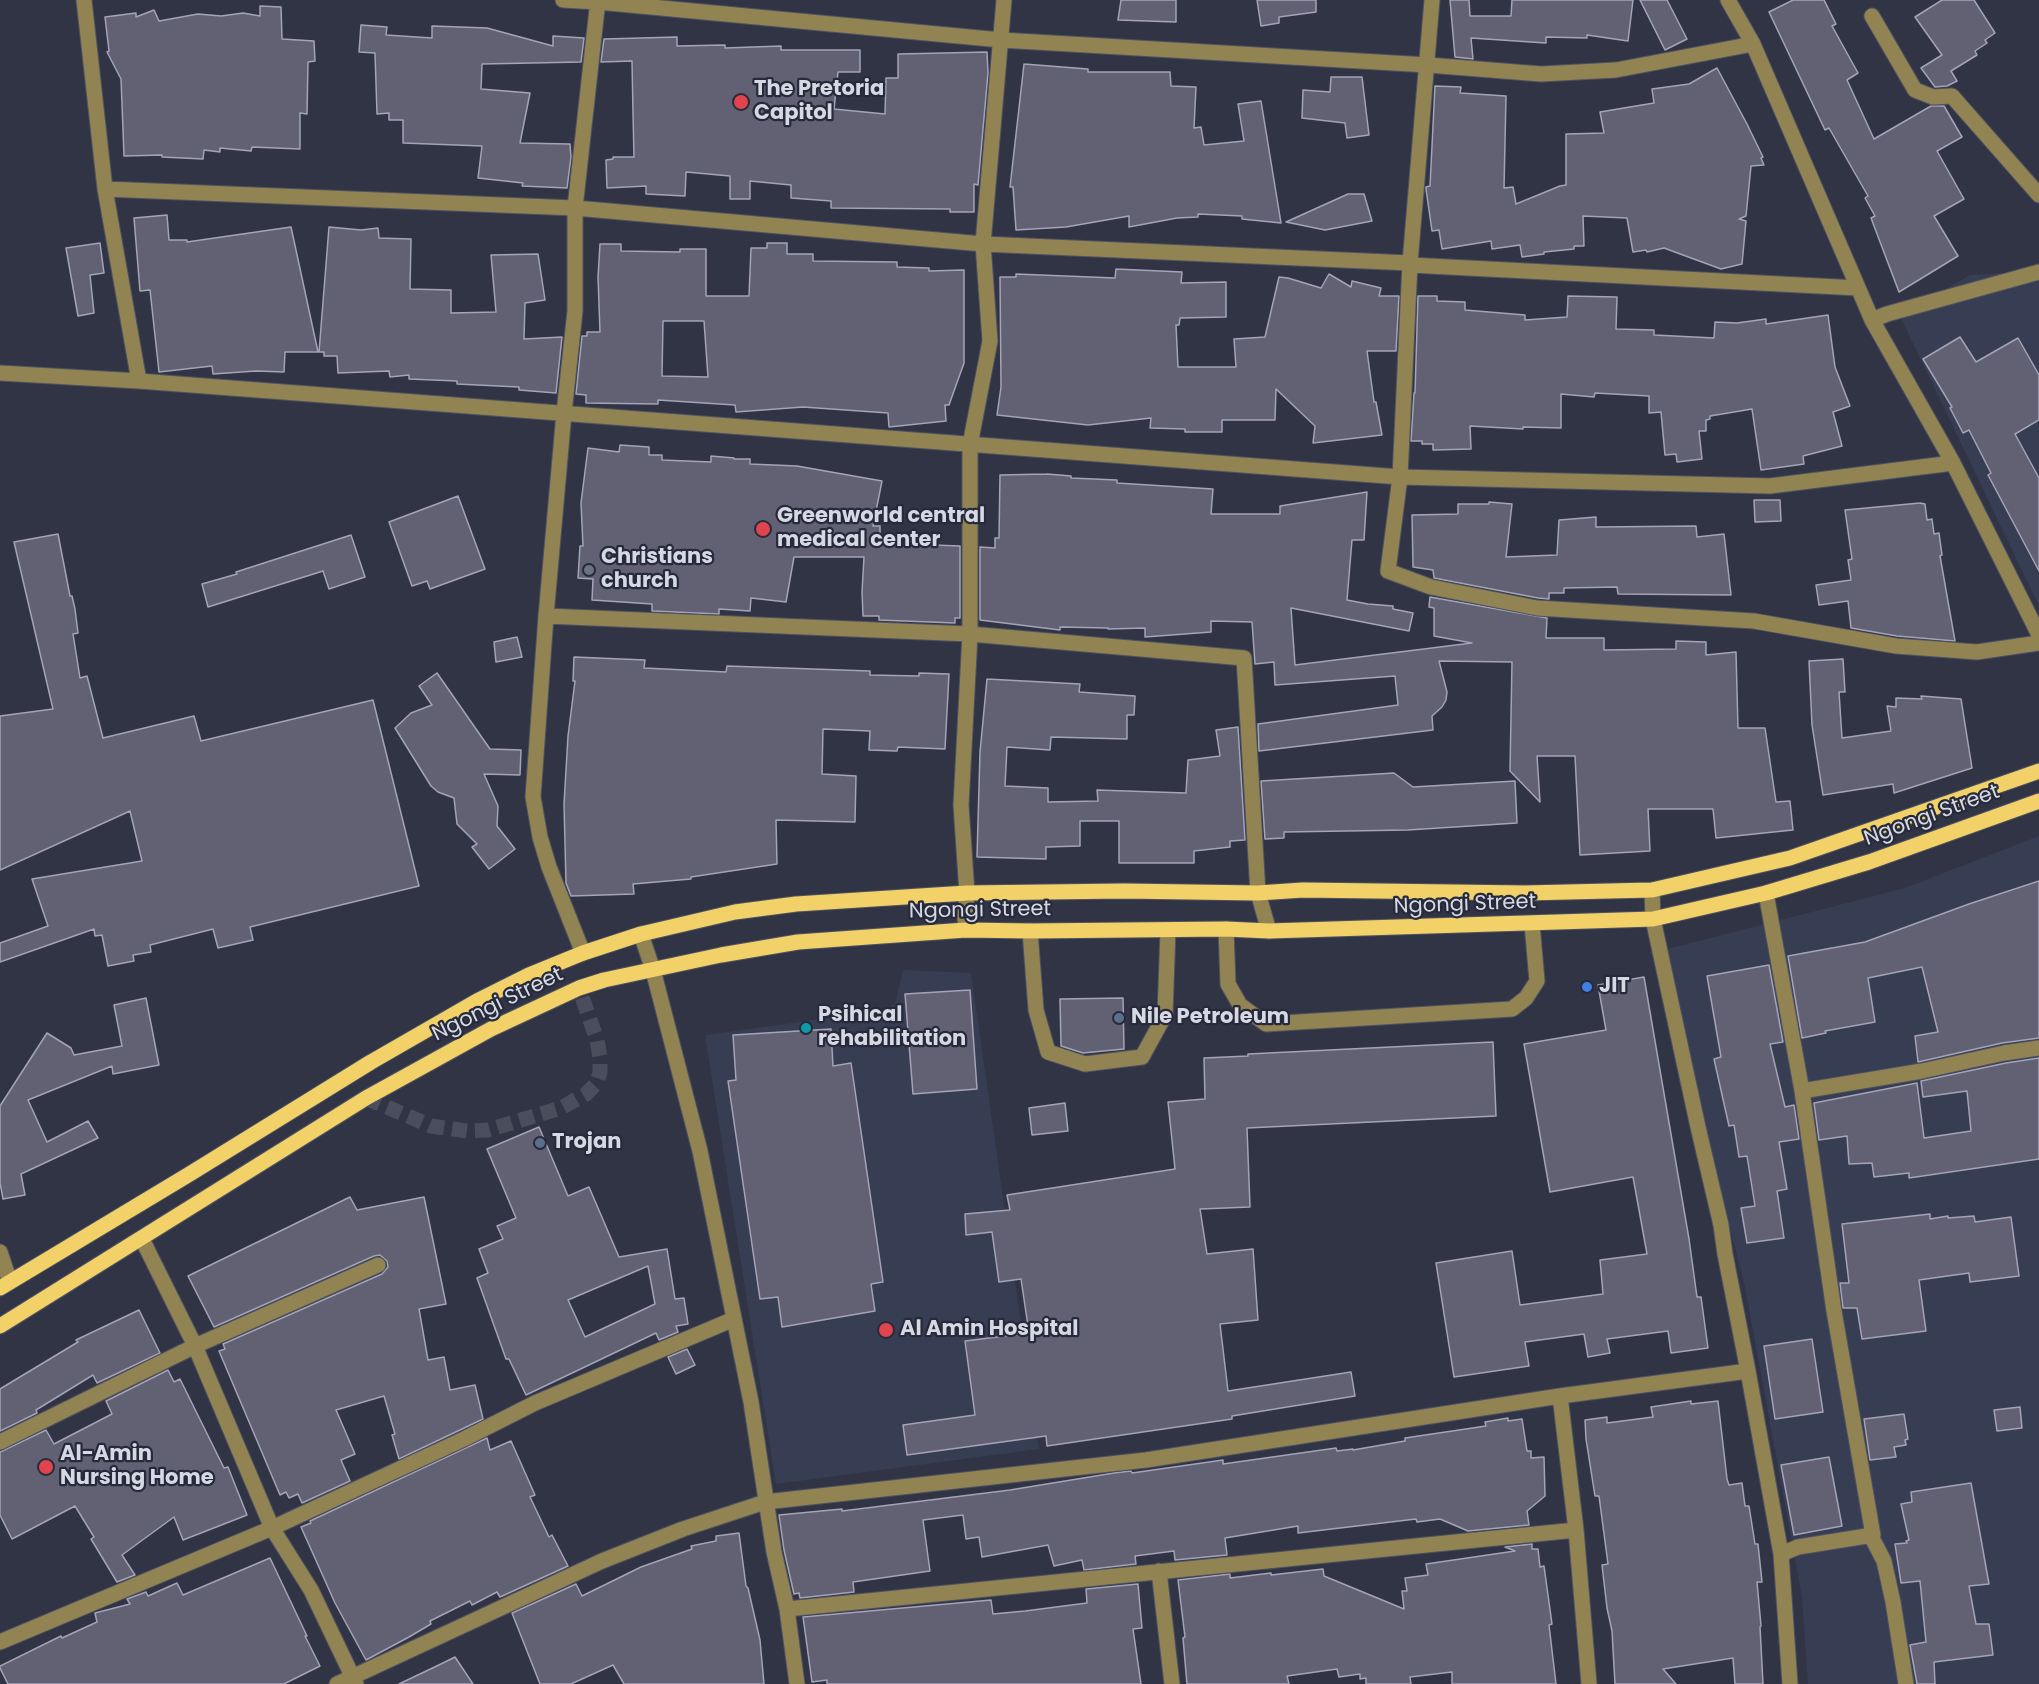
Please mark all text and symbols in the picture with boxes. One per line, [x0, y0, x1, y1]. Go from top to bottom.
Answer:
place label: The Pretoria Capitol [754, 77, 884, 127]
marker: The Pretoria Capitol [732, 93, 750, 111]
place label: Greenworld central medical center [777, 504, 985, 554]
marker: Greenworld central medical center [754, 520, 772, 538]
place label: Christians church [601, 545, 713, 595]
marker: Christians church [582, 563, 596, 577]
street label: Ngongi Street [1861, 780, 2003, 852]
street label: Ngongi Street [1393, 890, 1537, 920]
street label: Ngongi Street [909, 897, 1051, 925]
street label: Ngongi Street [429, 962, 567, 1048]
place label: JIT [1599, 974, 1630, 1000]
marker: JIT [1580, 980, 1594, 994]
place label: Psihical rehabilitation [818, 1003, 966, 1053]
place label: Nile Petroleum [1131, 1005, 1289, 1031]
marker: Nile Petroleum [1112, 1011, 1126, 1025]
marker: Psihical rehabilitation [799, 1021, 813, 1035]
place label: Trojan [552, 1130, 621, 1156]
marker: Trojan [533, 1136, 547, 1150]
place label: Al Amin Hospital [900, 1317, 1079, 1343]
marker: Al Amin Hospital [877, 1321, 895, 1339]
place label: Al-Amin Nursing Home [60, 1442, 214, 1492]
marker: Al-Amin Nursing Home [37, 1458, 55, 1476]

